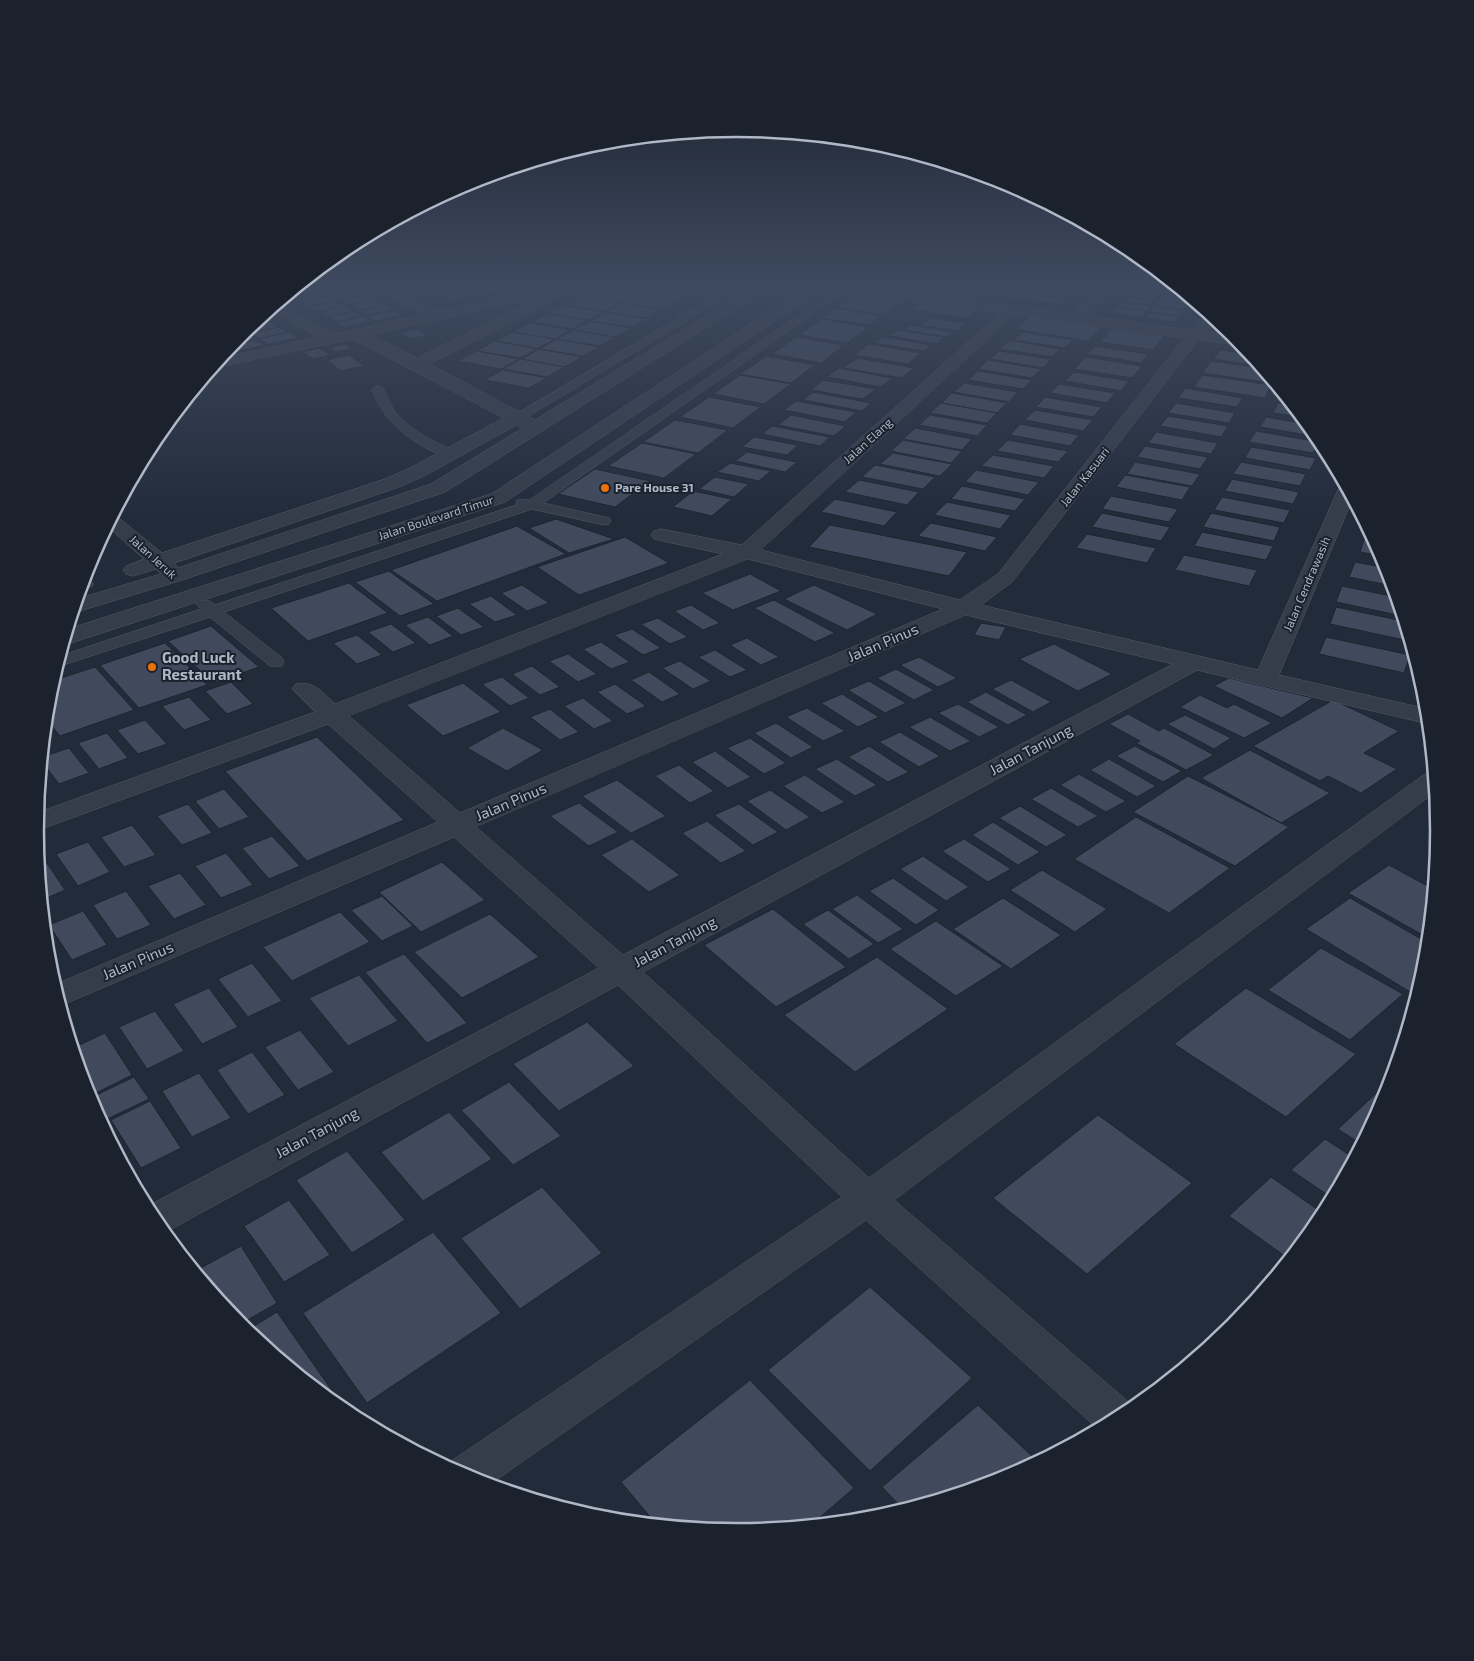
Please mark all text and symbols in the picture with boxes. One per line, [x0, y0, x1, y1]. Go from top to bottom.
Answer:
street label: Jalan Elang [840, 414, 895, 466]
street label: Jalan Kasuari [1057, 444, 1112, 509]
place label: Pare House 31 [615, 480, 694, 494]
marker: Pare House 31 [599, 482, 611, 494]
street label: Jalan Boulevard Timur [376, 492, 495, 542]
street label: Jalan Jeruk [127, 531, 180, 581]
street label: Jalan Cendrawasih [1280, 534, 1332, 633]
street label: Jalan Pinus [844, 619, 921, 665]
place label: Good Luck Restaurant [162, 648, 242, 683]
marker: Good Luck Restaurant [146, 661, 158, 673]
street label: Jalan Tanjung [986, 719, 1076, 779]
street label: Jalan Pinus [472, 778, 549, 824]
street label: Jalan Tanjung [630, 911, 720, 971]
street label: Jalan Pinus [99, 937, 176, 983]
street label: Jalan Tanjung [272, 1102, 362, 1162]

